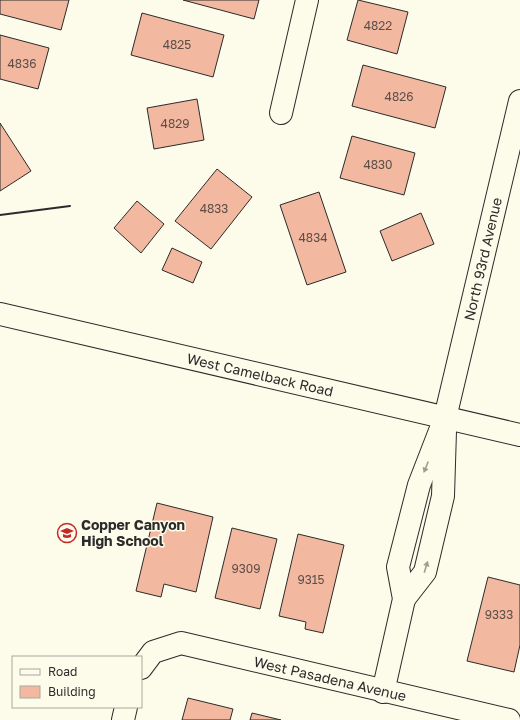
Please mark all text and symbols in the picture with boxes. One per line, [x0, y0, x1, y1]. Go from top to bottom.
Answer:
house number: 4822 [364, 18, 392, 33]
house number: 4825 [163, 37, 191, 52]
house number: 4836 [8, 56, 36, 71]
house number: 4826 [385, 89, 413, 104]
house number: 4829 [161, 116, 189, 131]
house number: 4830 [363, 157, 393, 172]
street label: North 93rd Avenue [460, 196, 505, 322]
house number: 4833 [200, 201, 228, 216]
house number: 4834 [299, 230, 327, 245]
street label: West Camelback Road [185, 349, 335, 400]
one-way arrow [422, 461, 428, 473]
place label: Copper Canyon High School [81, 516, 185, 549]
school or university icon: Copper Canyon High School [56, 522, 78, 544]
house number: 9309 [232, 561, 260, 576]
one-way arrow [423, 561, 429, 573]
house number: 9315 [297, 572, 325, 587]
house number: 9333 [485, 607, 513, 622]
street label: West Pasadena Avenue [252, 653, 408, 704]
legend [12, 656, 142, 708]
text: Road [48, 664, 77, 679]
text: Building [48, 684, 96, 699]

